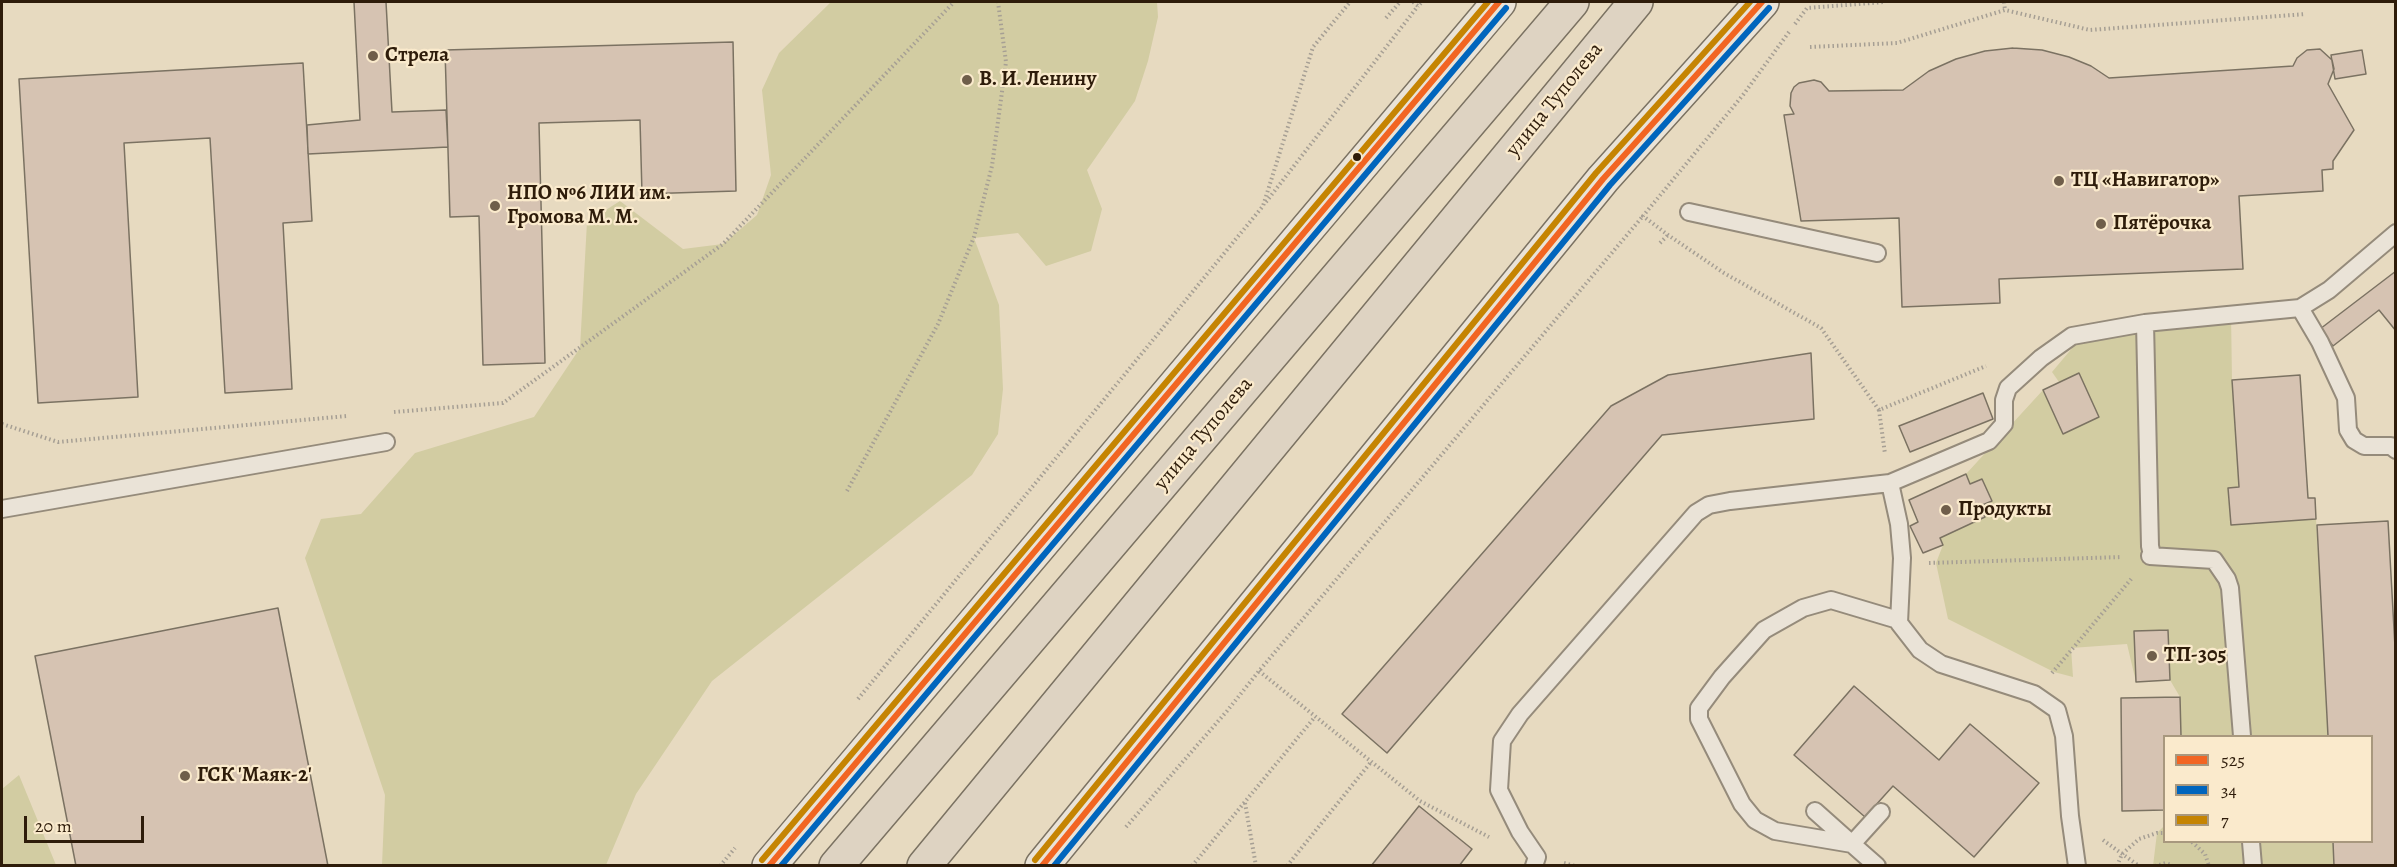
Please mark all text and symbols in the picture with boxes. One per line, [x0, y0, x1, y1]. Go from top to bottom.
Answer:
street label: улица Туполева [1501, 38, 1609, 162]
place label: Стрела [385, 43, 449, 69]
marker: Стрела [366, 49, 380, 63]
place label: В. И. Ленину [979, 67, 1096, 93]
marker: В. И. Ленину [960, 73, 974, 87]
unlabelled marker [1351, 151, 1363, 163]
place label: ТЦ «Навигатор» [2071, 168, 2219, 194]
marker: ТЦ «Навигатор» [2052, 174, 2066, 188]
place label: НПО №6 ЛИИ им. Громова М. М. [507, 181, 671, 231]
marker: НПО №6 ЛИИ им. Громова М. М. [488, 199, 502, 213]
place label: Пятёрочка [2113, 211, 2211, 237]
marker: Пятёрочка [2094, 217, 2108, 231]
street label: улица Туполева [1149, 372, 1259, 496]
place label: Продукты [1958, 497, 2052, 523]
marker: Продукты [1939, 503, 1953, 517]
place label: ТП-305 [2164, 643, 2226, 669]
marker: ТП-305 [2145, 649, 2159, 663]
legend [2163, 735, 2373, 843]
text: 525 [2221, 748, 2245, 772]
place label: ГСК 'Маяк-2' [197, 763, 312, 789]
marker: ГСК 'Маяк-2' [178, 769, 192, 783]
text: 34 [2221, 778, 2237, 802]
scale bar [27, 804, 147, 842]
text: 7 [2221, 808, 2229, 832]
text: 20 m [35, 814, 72, 838]

